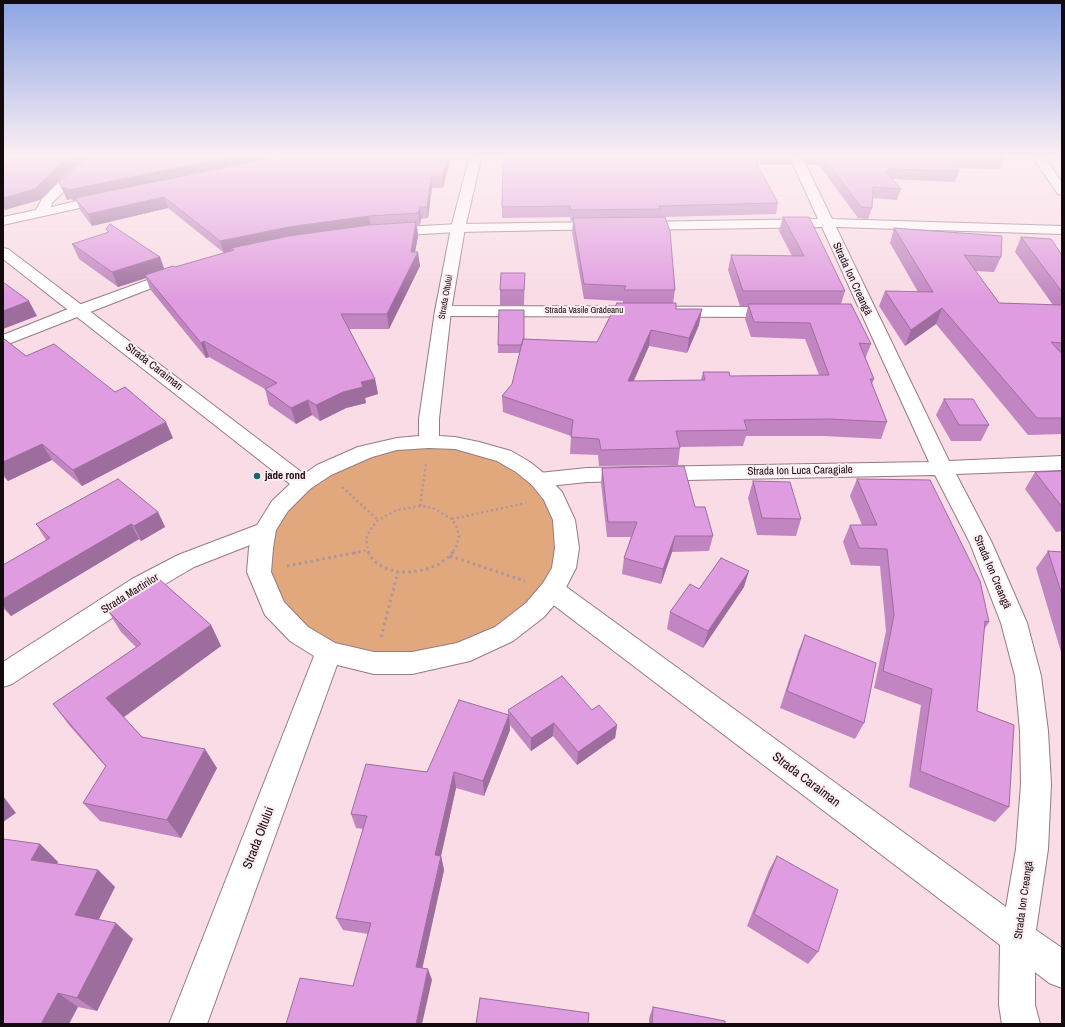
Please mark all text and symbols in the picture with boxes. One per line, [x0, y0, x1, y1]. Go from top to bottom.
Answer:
street label: Strada Ion Creangă [829, 241, 875, 317]
street label: Strada Oltului [437, 274, 455, 320]
street label: Strada Vasile Grădeanu [545, 306, 623, 316]
street label: Strada Caraiman [123, 341, 185, 393]
street label: Strada Ion Luca Caragiale [747, 463, 853, 479]
place label: jade rond [265, 469, 306, 483]
marker: jade rond [252, 471, 262, 481]
street label: Strada Ion Creangă [971, 533, 1013, 611]
street label: Strada Martirilor [99, 571, 161, 617]
street label: Strada Caraiman [769, 749, 843, 811]
street label: Strada Oltului [240, 805, 278, 871]
street label: Strada Ion Creangă [1012, 860, 1036, 940]

